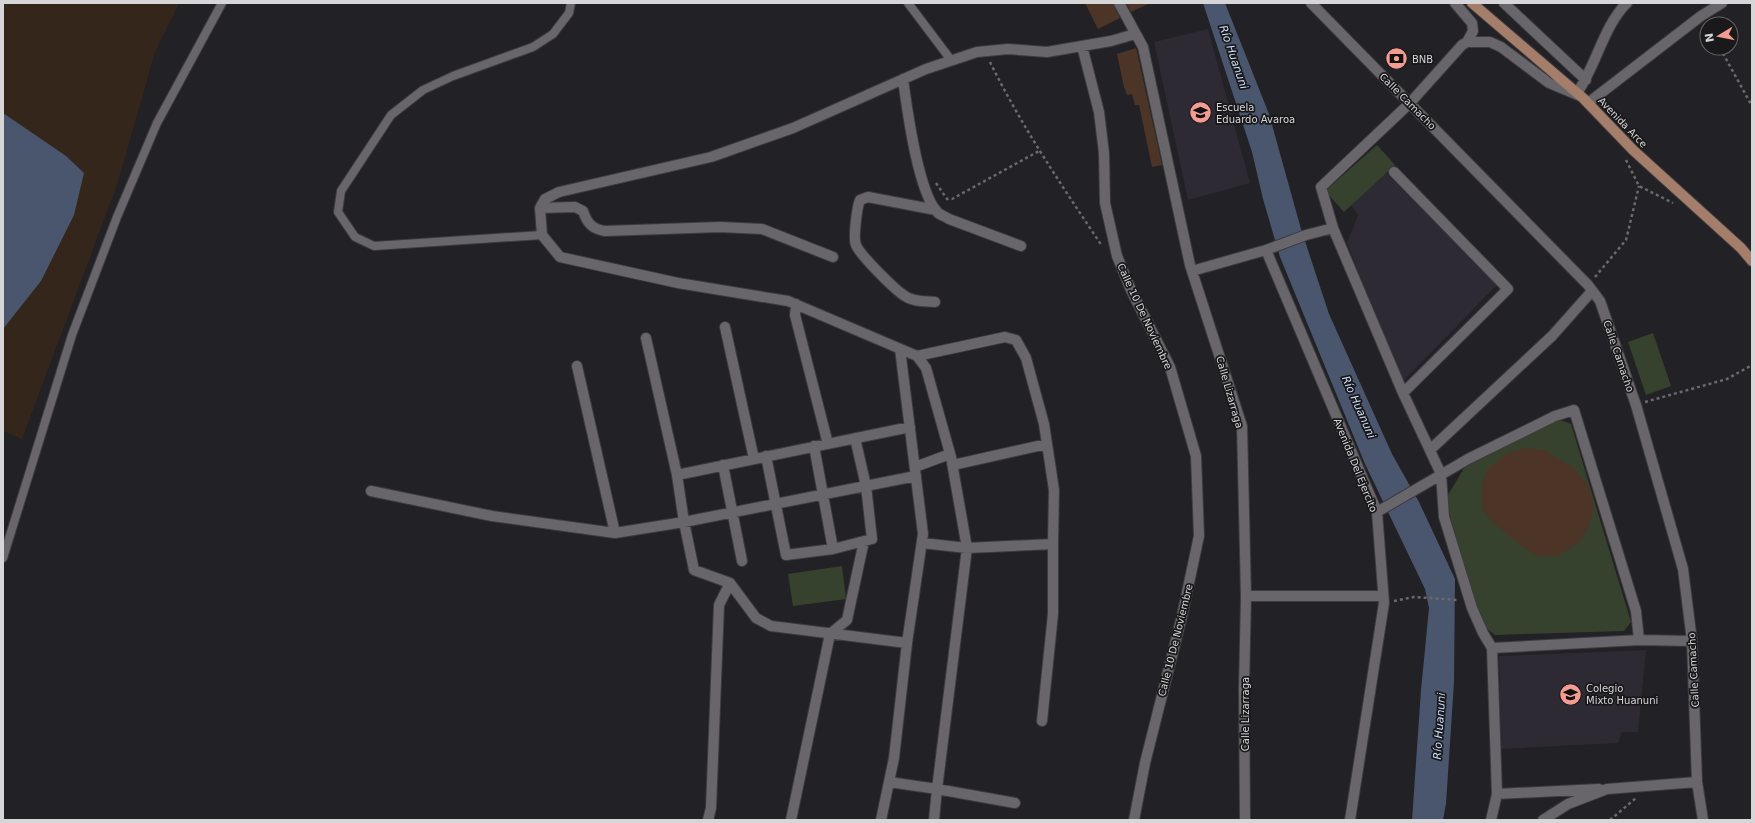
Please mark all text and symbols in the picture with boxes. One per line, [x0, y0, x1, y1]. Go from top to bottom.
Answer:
north arrow [1699, 16, 1739, 56]
water label: Río Huanuni [1216, 23, 1251, 91]
text: N [1702, 32, 1717, 43]
bank icon: BNB [1383, 46, 1409, 72]
place label: BNB [1412, 54, 1433, 65]
street label: Calle Camacho [1377, 71, 1438, 132]
street label: Avenida Arce [1596, 95, 1649, 150]
school or university icon: Escuela Eduardo Avaroa [1187, 100, 1213, 126]
place label: Escuela Eduardo Avaroa [1216, 102, 1295, 125]
street label: Calle 10 De Noviembre [1115, 262, 1174, 371]
street label: Calle Camacho [1601, 319, 1636, 393]
street label: Calle Lizarraga [1214, 355, 1245, 429]
water label: Río Huanuni [1339, 374, 1378, 440]
street label: Avenida Del Ejercito [1332, 417, 1379, 514]
street label: Calle 10 De Noviembre [1156, 583, 1195, 697]
street label: Calle Camacho [1686, 632, 1701, 708]
street label: Calle Lizarraga [1240, 677, 1251, 751]
school or university icon: Colegio Mixto Huanuni [1558, 681, 1584, 707]
place label: Colegio Mixto Huanuni [1586, 683, 1658, 706]
water label: Río Huanuni [1431, 692, 1448, 760]

